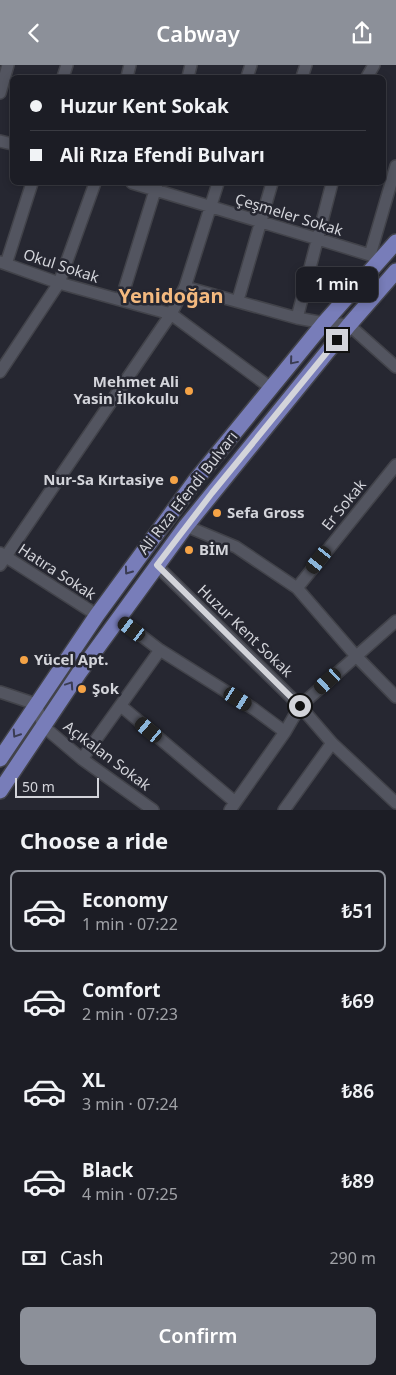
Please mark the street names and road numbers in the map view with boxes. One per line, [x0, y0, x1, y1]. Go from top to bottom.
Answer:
street label: Çeşmeler Sokak [233, 188, 346, 240]
street label: Okul Sokak [21, 243, 102, 287]
street label: Ali Rıza Efendi Bulvarı [133, 427, 242, 558]
street label: Er Sokak [317, 475, 370, 534]
street label: Hatıra Sokak [15, 539, 100, 604]
street label: Huzur Kent Sokak [194, 580, 298, 681]
street label: Açıkalan Sokak [60, 716, 155, 795]

